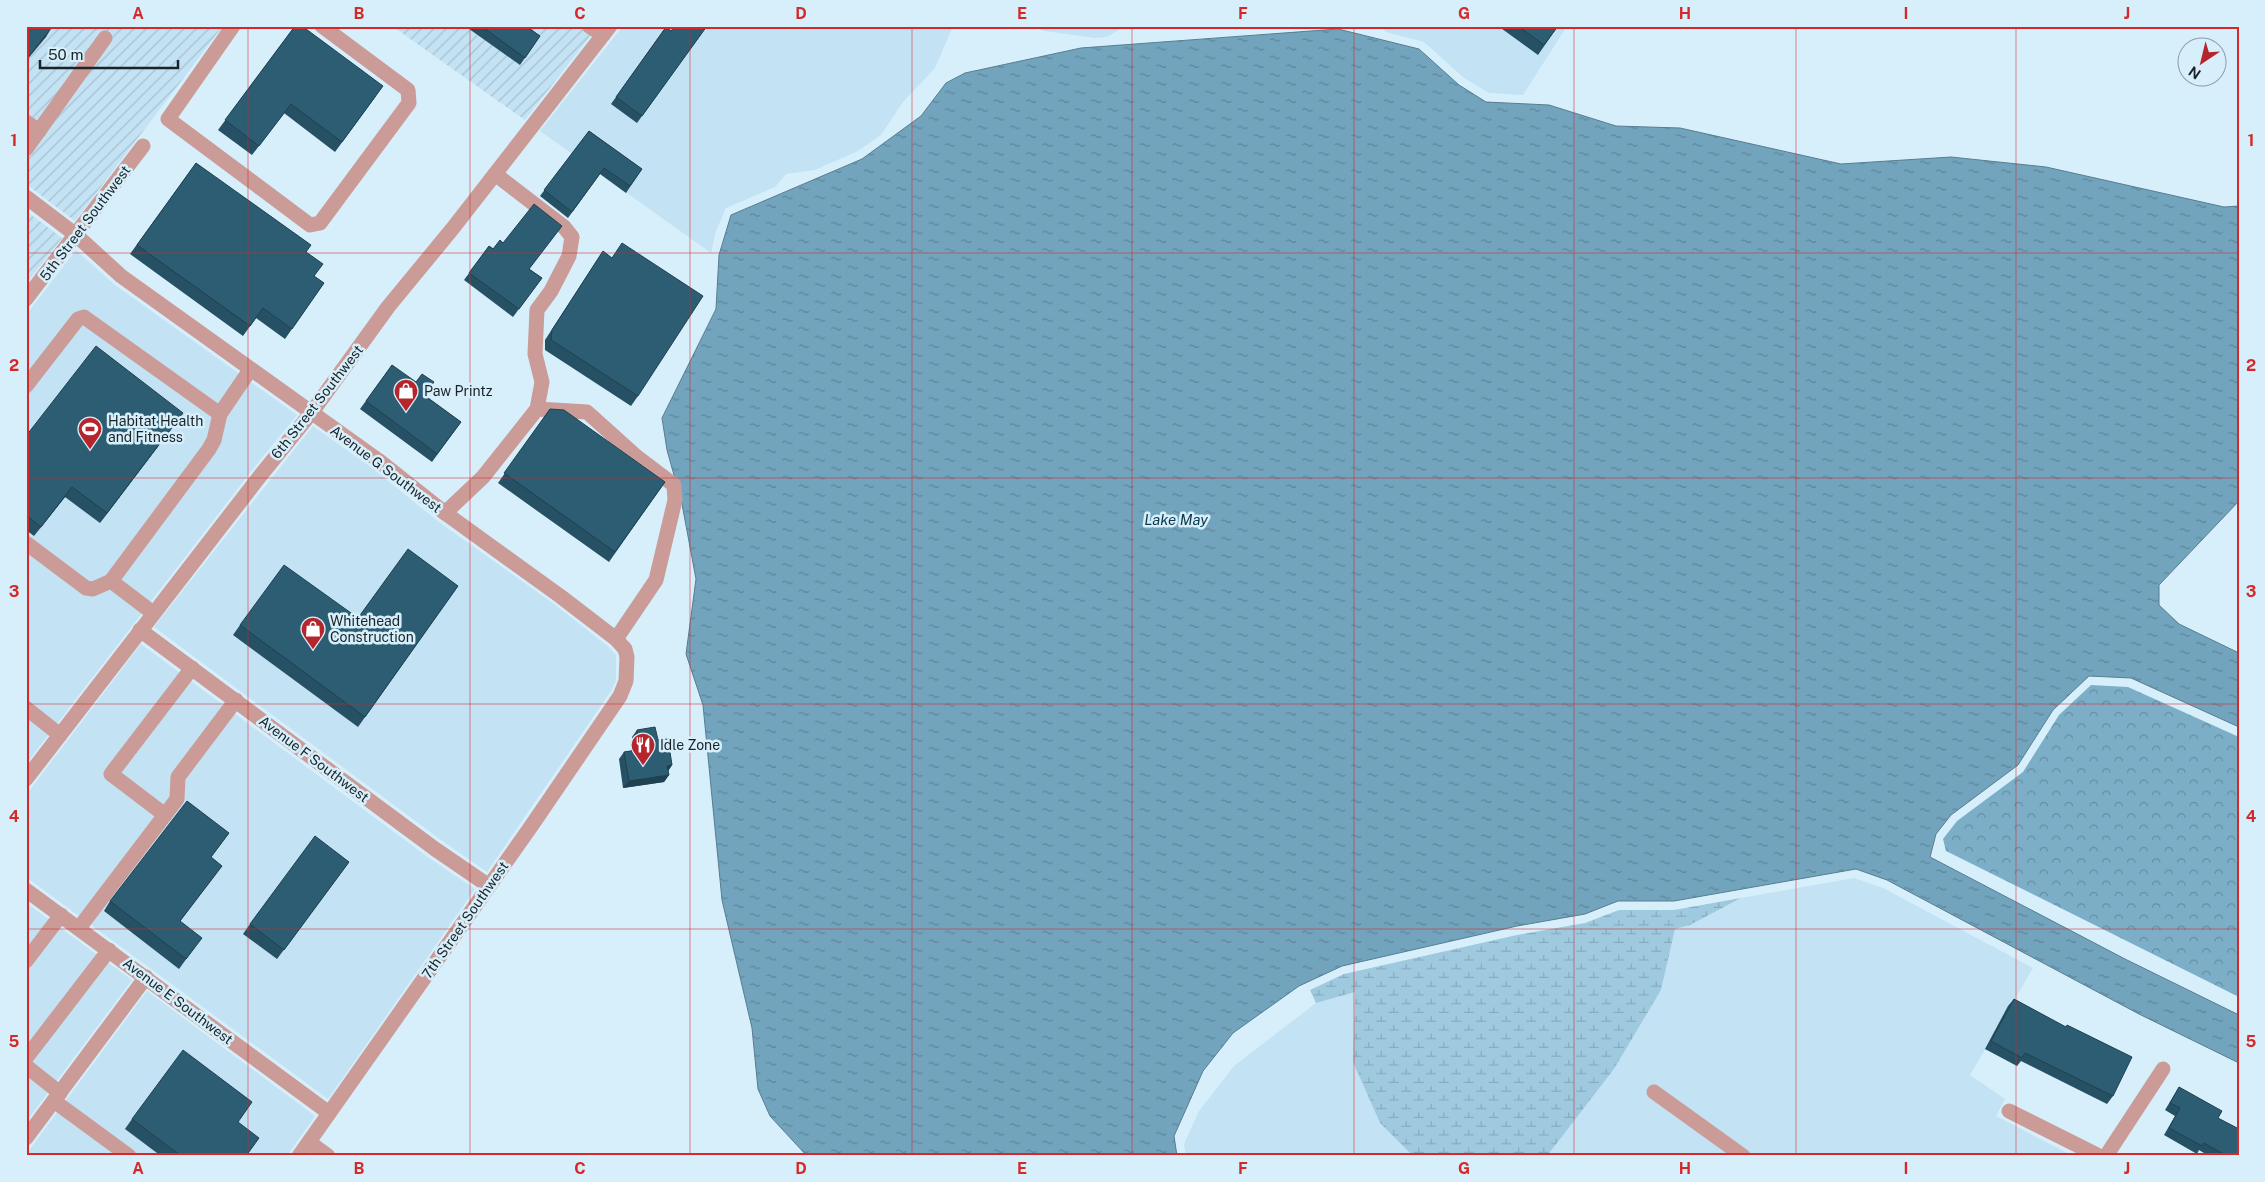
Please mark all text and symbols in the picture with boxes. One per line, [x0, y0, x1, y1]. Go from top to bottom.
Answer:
text: A [132, 4, 144, 23]
text: B [354, 4, 365, 23]
text: C [574, 4, 586, 23]
text: D [795, 4, 807, 23]
text: E [1017, 4, 1027, 23]
text: F [1238, 4, 1248, 23]
text: G [1458, 4, 1470, 23]
text: H [1679, 4, 1691, 23]
text: I [1904, 4, 1908, 23]
text: J [2124, 4, 2130, 23]
scale bar [40, 38, 178, 70]
north arrow [2178, 38, 2228, 88]
text: 50 m [48, 46, 83, 63]
text: N [2185, 63, 2204, 82]
text: 1 [11, 131, 17, 150]
text: 1 [2248, 131, 2254, 150]
street label: 5th Street Southwest [37, 162, 133, 284]
street label: 6th Street Southwest [268, 342, 366, 462]
text: 2 [9, 356, 19, 375]
text: 2 [2246, 356, 2256, 375]
shop icon: Paw Printz [393, 378, 419, 412]
place label: Paw Printz [424, 383, 493, 399]
place label: Habitat Health and Fitness [108, 413, 203, 445]
sports icon: Habitat Health and Fitness [77, 416, 103, 450]
street label: Avenue G Southwest [327, 422, 445, 516]
water label: Lake May [1144, 511, 1208, 528]
text: 3 [9, 582, 19, 601]
text: 3 [2246, 582, 2256, 601]
place label: Whitehead Construction [330, 613, 414, 645]
shop icon: Whitehead Construction [300, 616, 326, 650]
street label: Avenue F Southwest [256, 713, 372, 805]
restaurant icon: Idle Zone [630, 732, 656, 766]
place label: Idle Zone [660, 737, 720, 753]
text: 4 [9, 807, 20, 826]
text: 4 [2246, 807, 2257, 826]
street label: 7th Street Southwest [418, 858, 512, 982]
street label: Avenue E Southwest [120, 955, 236, 1047]
text: 5 [9, 1032, 20, 1051]
text: 5 [2246, 1032, 2257, 1051]
text: A [132, 1159, 144, 1178]
text: B [354, 1159, 365, 1178]
text: C [574, 1159, 586, 1178]
text: D [795, 1159, 807, 1178]
text: E [1017, 1159, 1027, 1178]
text: F [1238, 1159, 1248, 1178]
text: G [1458, 1159, 1470, 1178]
text: H [1679, 1159, 1691, 1178]
text: I [1904, 1159, 1908, 1178]
text: J [2124, 1159, 2130, 1178]

